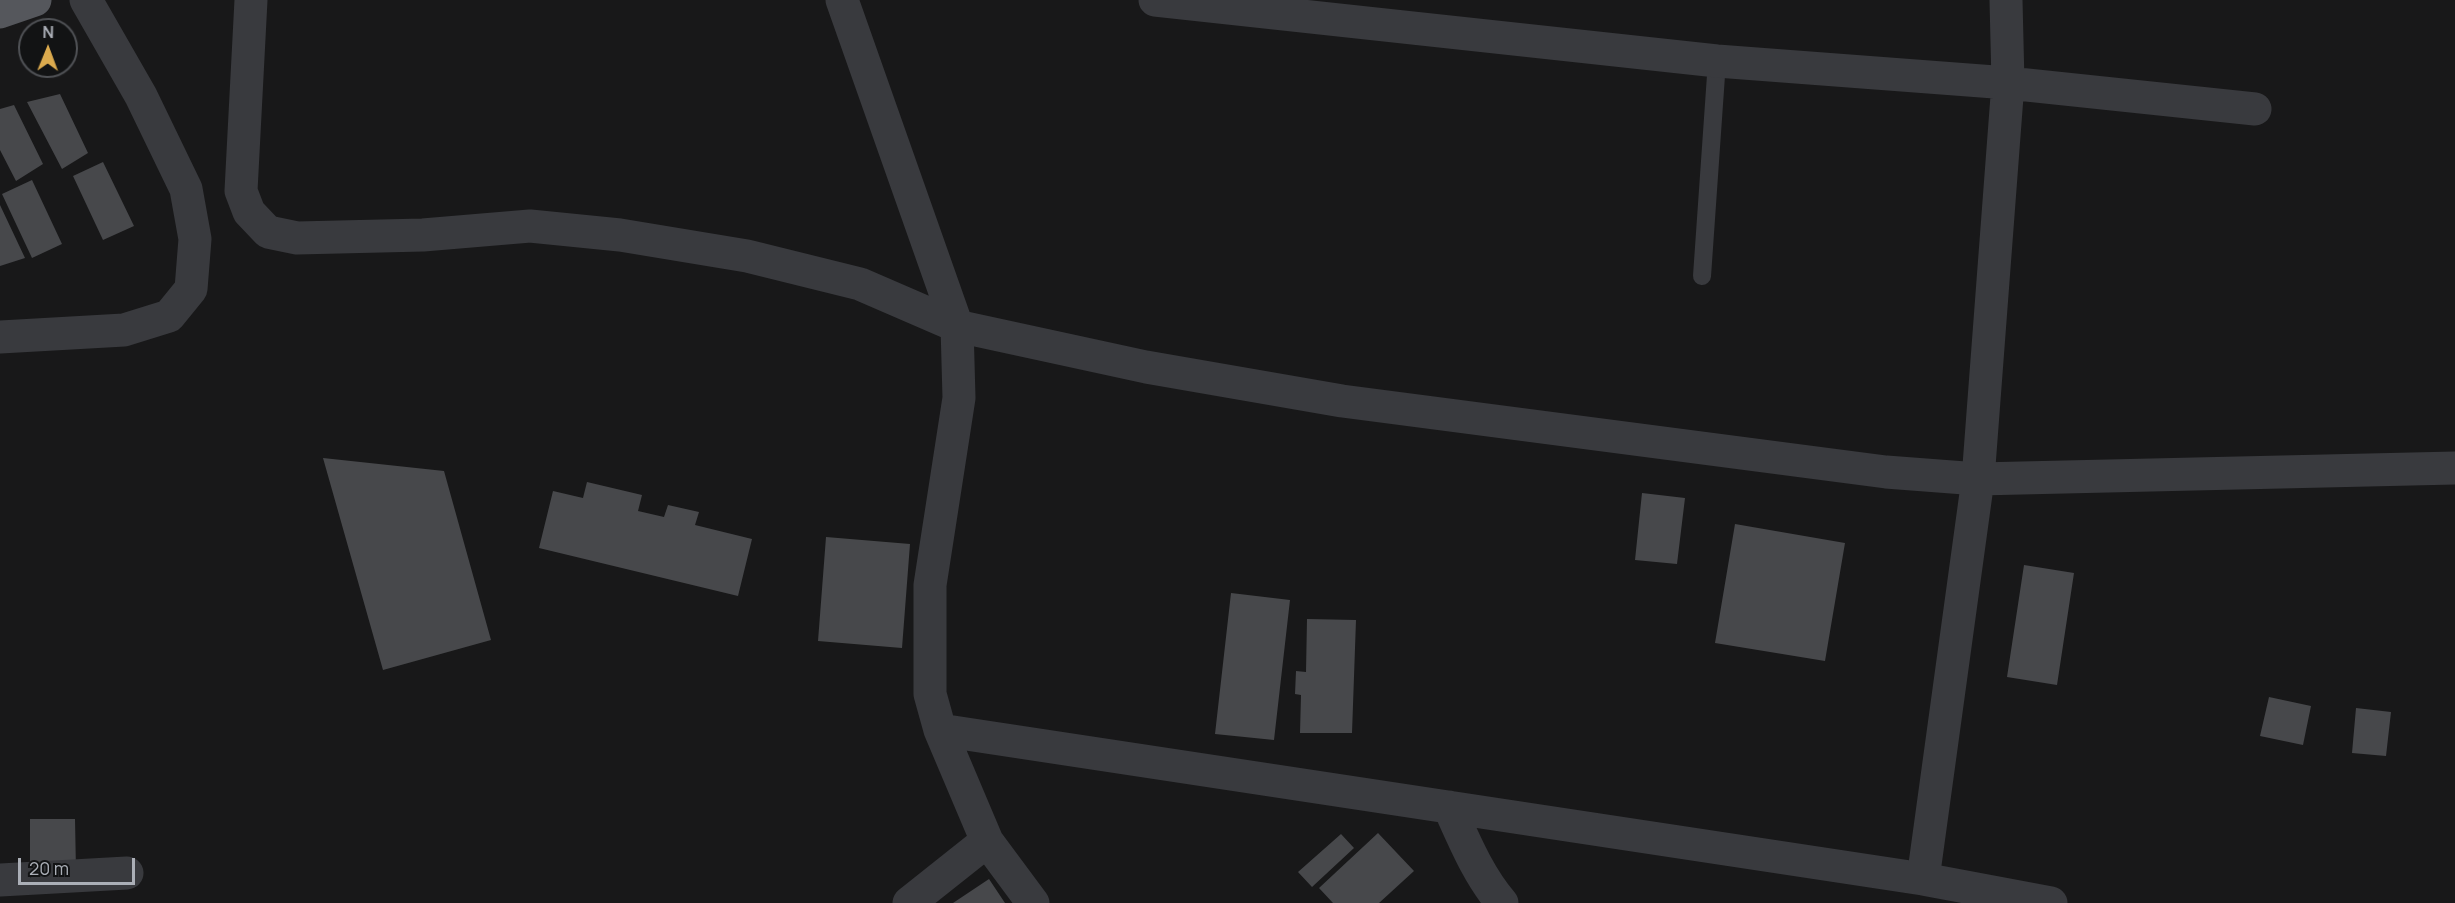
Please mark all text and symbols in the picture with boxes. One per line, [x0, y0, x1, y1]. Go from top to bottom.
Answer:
north arrow [18, 18, 78, 78]
text: N [42, 21, 54, 43]
scale bar [21, 846, 138, 884]
text: 20 m [29, 856, 69, 880]

